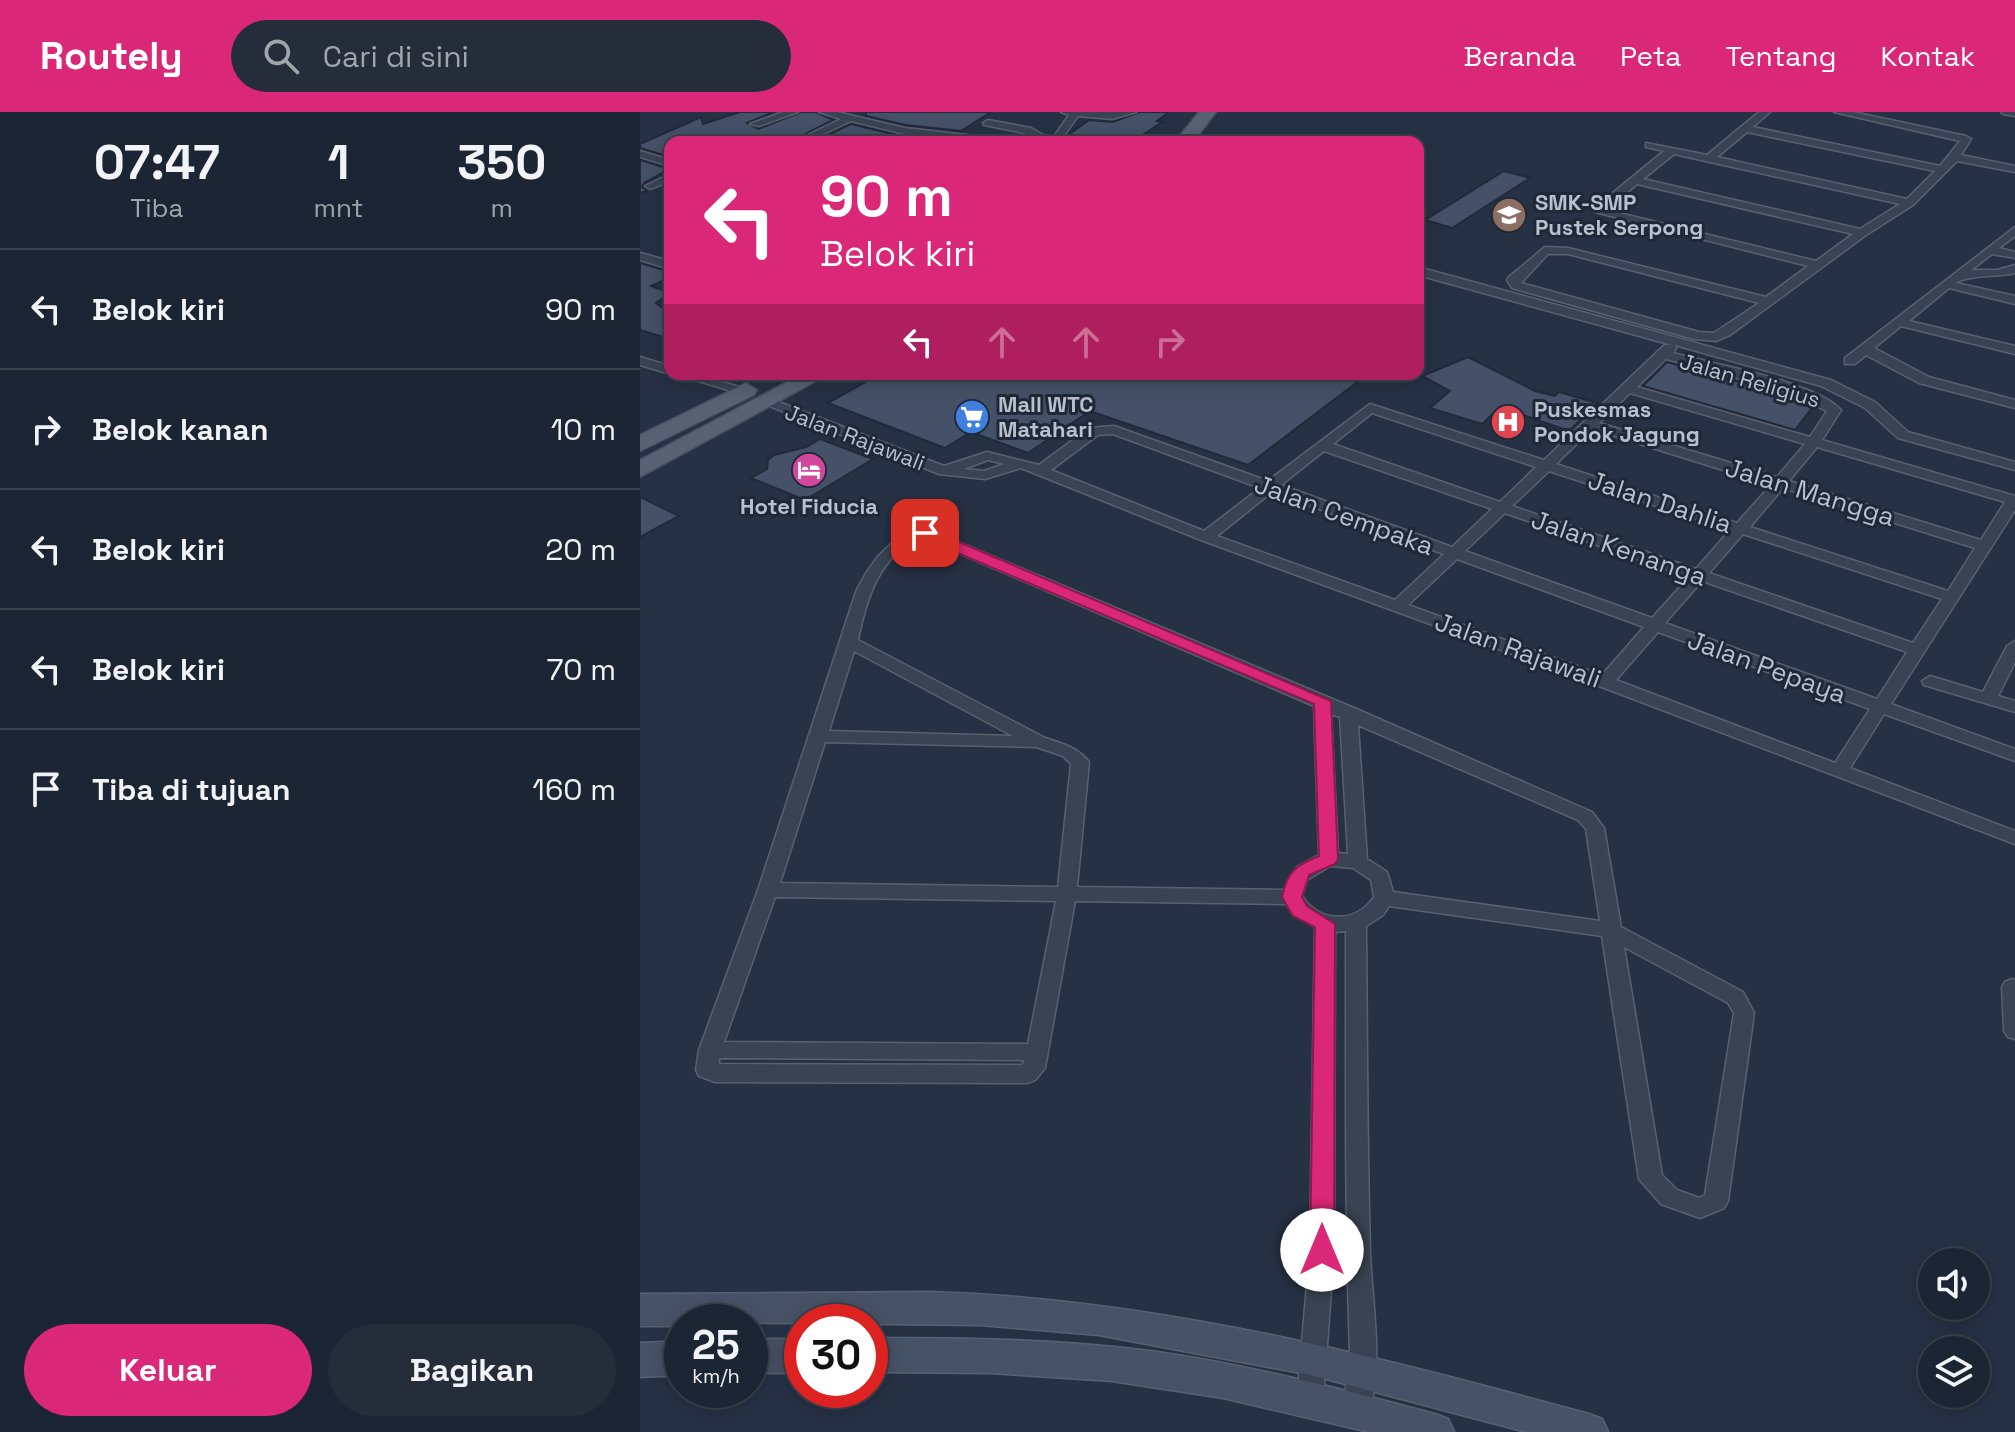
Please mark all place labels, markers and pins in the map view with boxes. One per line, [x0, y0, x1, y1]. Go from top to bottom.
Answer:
place label: SMK-SMP Pustek Serpong [1535, 188, 1703, 241]
school or university icon: SMK-SMP Pustek Serpong [1490, 196, 1528, 234]
place label: Mall WTC Matahari [998, 390, 1094, 443]
place label: Puskesmas Pondok Jagung [1534, 395, 1700, 448]
supermarket icon: Mall WTC Matahari [953, 398, 991, 436]
hospital icon: Puskesmas Pondok Jagung [1489, 403, 1527, 441]
hotel icon: Hotel Fiducia [790, 451, 828, 489]
place label: Hotel Fiducia [740, 492, 878, 520]
pin [891, 499, 959, 567]

